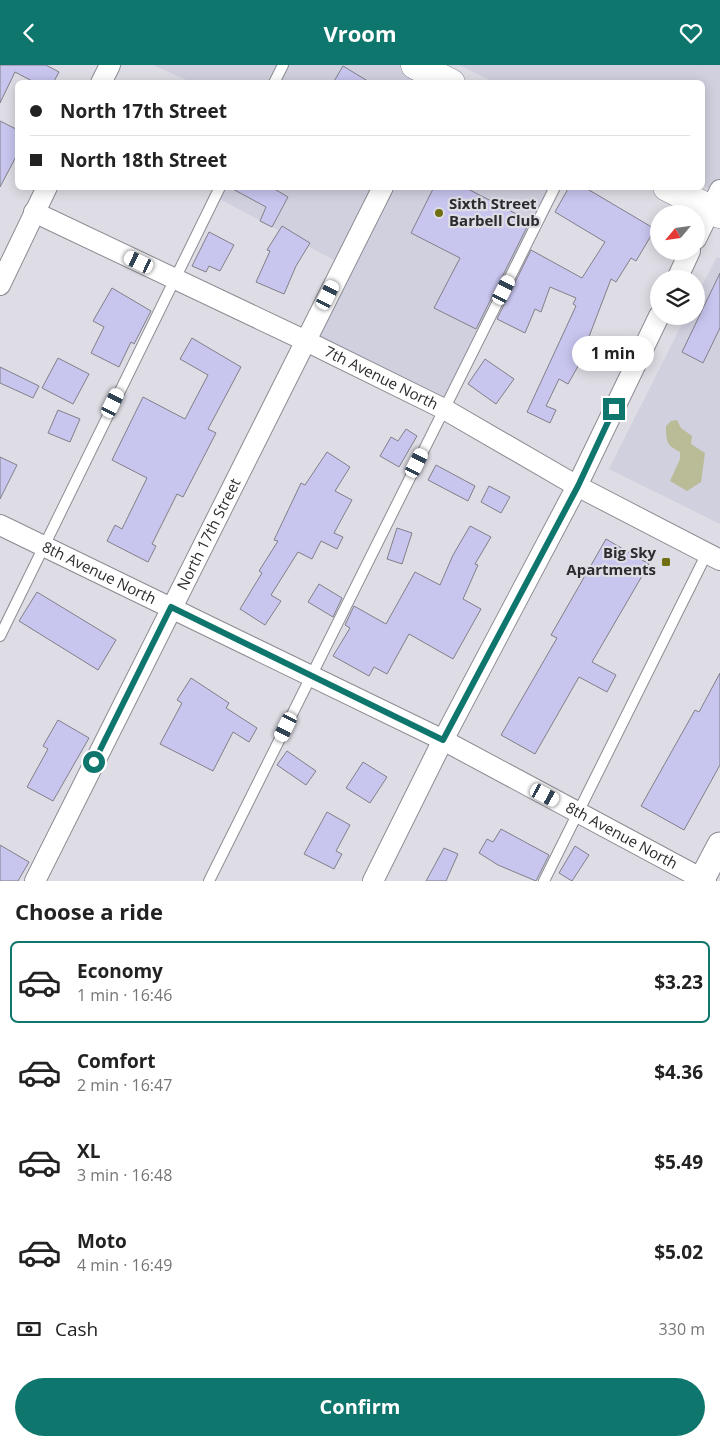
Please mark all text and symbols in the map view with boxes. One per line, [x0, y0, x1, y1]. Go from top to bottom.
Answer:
text: Vroom [323, 18, 397, 48]
icon: back [15, 19, 43, 47]
icon: heart [677, 19, 705, 47]
text: North 17th Street [60, 98, 227, 124]
text: North 18th Street [60, 147, 227, 173]
place label: Sixth Street Barbell Club [449, 193, 540, 230]
north arrow [650, 205, 705, 260]
map controls [650, 205, 705, 325]
marker: Sixth Street Barbell Club [433, 207, 445, 219]
car [122, 249, 155, 275]
button: layers [650, 270, 705, 325]
car [490, 273, 517, 307]
car [314, 278, 341, 312]
callout: 1 min [573, 337, 655, 371]
street label: 7th Avenue North [322, 341, 442, 414]
text: 1 min [591, 342, 635, 364]
car [99, 386, 126, 420]
route end [603, 398, 625, 420]
car [403, 446, 430, 480]
street label: North 17th Street [172, 474, 244, 593]
street label: 8th Avenue North [39, 536, 160, 608]
place label: Big Sky Apartments [566, 542, 656, 579]
marker: Big Sky Apartments [660, 556, 672, 568]
car [272, 710, 299, 744]
route start [83, 751, 105, 773]
car [528, 781, 561, 809]
street label: 8th Avenue North [563, 797, 682, 873]
text: Choose a ride [15, 896, 163, 926]
text: Economy [77, 958, 163, 984]
icon: car [17, 960, 62, 1005]
text: $3.23 [654, 969, 703, 995]
text: 1 min · 16:46 [77, 984, 172, 1006]
text: Comfort [77, 1048, 156, 1074]
icon: car [17, 1050, 62, 1095]
text: $4.36 [654, 1059, 703, 1085]
text: 2 min · 16:47 [77, 1074, 172, 1096]
text: XL [77, 1138, 100, 1164]
icon: car [17, 1140, 62, 1185]
text: $5.49 [654, 1149, 703, 1175]
text: 3 min · 16:48 [77, 1164, 172, 1186]
text: Moto [77, 1228, 127, 1254]
icon: car [17, 1230, 62, 1275]
text: $5.02 [654, 1239, 703, 1265]
text: 4 min · 16:49 [77, 1254, 172, 1276]
icon: cash [15, 1315, 43, 1343]
text: Cash [55, 1316, 98, 1342]
text: 330 m [659, 1318, 705, 1340]
button: Confirm [15, 1378, 705, 1436]

